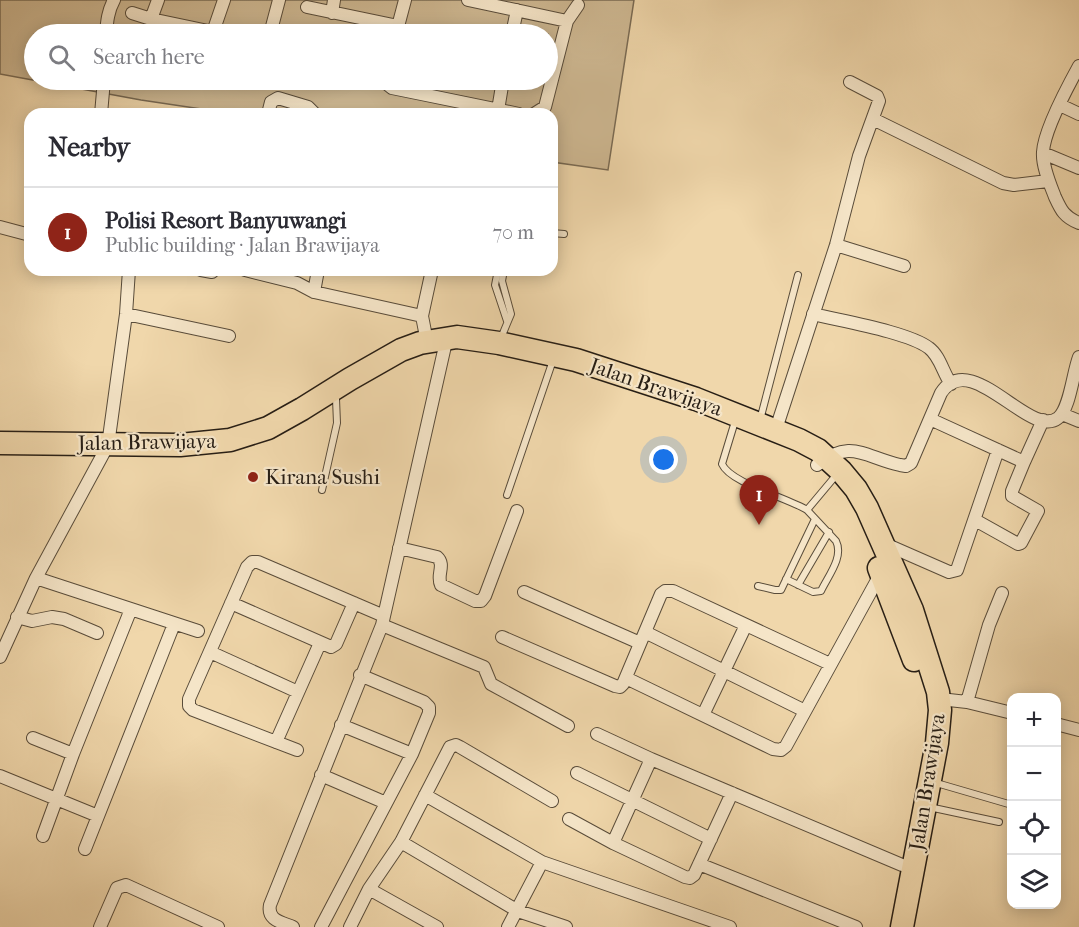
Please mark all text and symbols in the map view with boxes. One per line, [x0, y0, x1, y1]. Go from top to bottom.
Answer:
search box [24, 24, 558, 90]
icon: search [45, 41, 78, 74]
text: Search here [93, 44, 205, 70]
text: Nearby [48, 132, 130, 163]
text: Polisi Resort Banyuwangi [105, 208, 346, 234]
text: 1 [64, 221, 71, 244]
text: 70 m [492, 221, 534, 244]
text: Public building · Jalan Brawijaya [105, 234, 380, 257]
street label: Jalan Brawijaya [585, 352, 726, 421]
street label: Jalan Brawijaya [76, 429, 217, 455]
your location [649, 445, 678, 474]
place label: Kirana Sushi [265, 465, 380, 489]
marker: Kirana Sushi [246, 470, 260, 484]
pin: 1 [740, 476, 778, 525]
map controls [1007, 693, 1061, 909]
button: + [1007, 693, 1061, 747]
street label: Jalan Brawijaya [904, 711, 950, 854]
button: − [1007, 747, 1061, 801]
button: locate [1007, 801, 1061, 855]
button: layers [1007, 855, 1061, 909]

